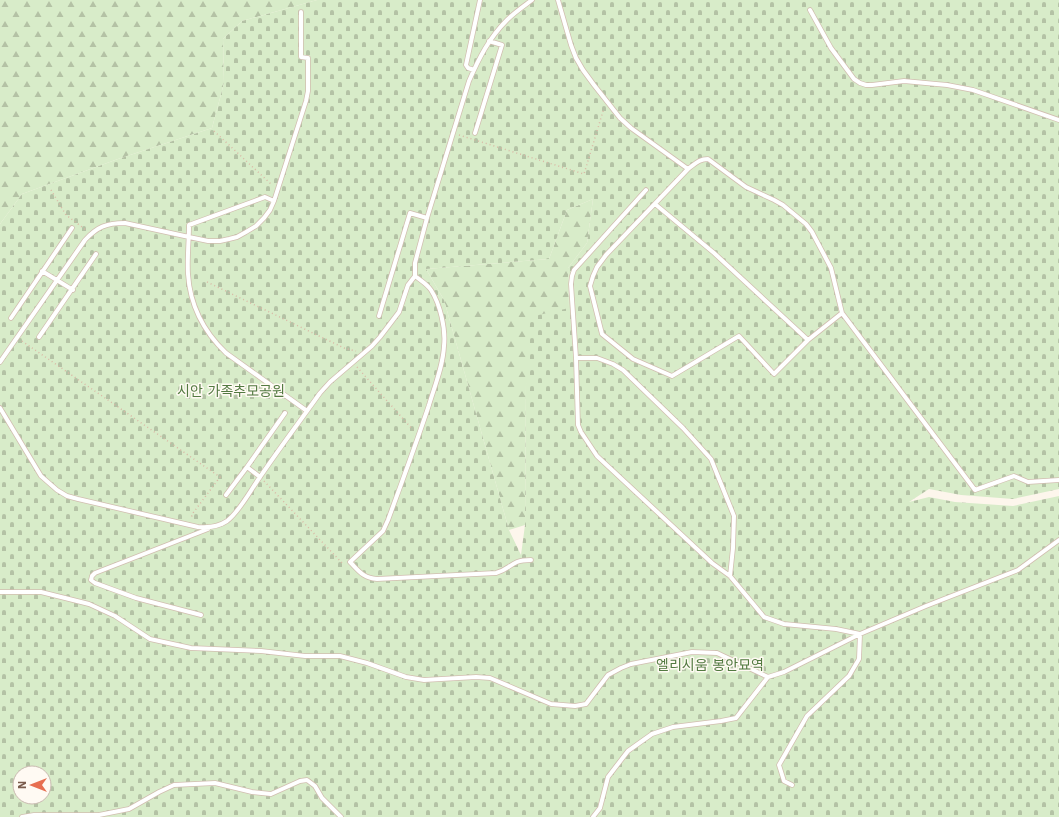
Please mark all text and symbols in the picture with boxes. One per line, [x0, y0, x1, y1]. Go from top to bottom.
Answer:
park label: 시안 가족추모공원 [177, 383, 285, 399]
park label: 엘리시움 봉안묘역 [656, 657, 764, 673]
north arrow [12, 765, 52, 805]
text: N [16, 781, 29, 789]

